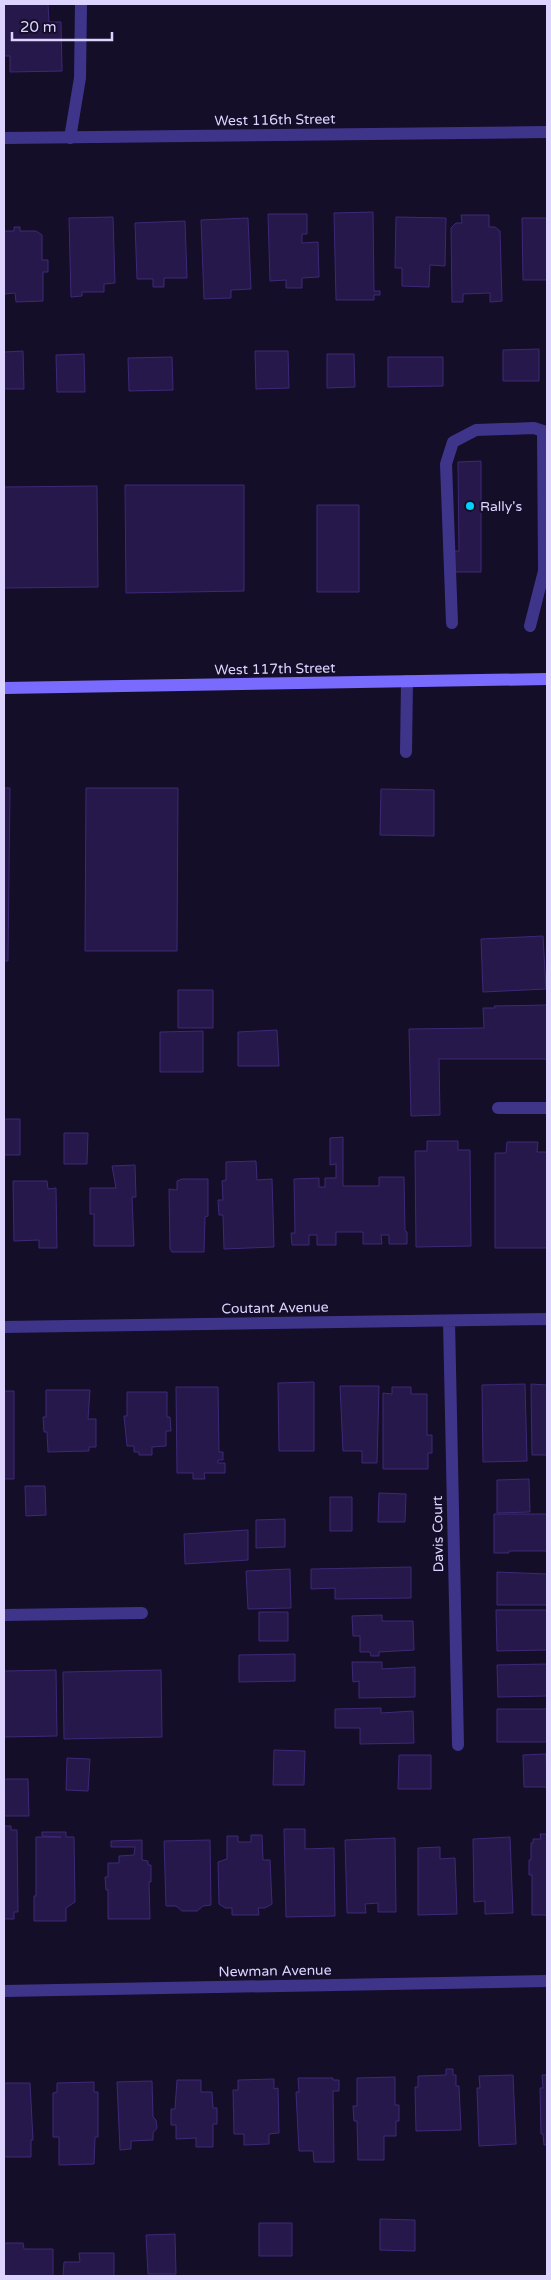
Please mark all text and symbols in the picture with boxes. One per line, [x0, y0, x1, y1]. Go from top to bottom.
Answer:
scale bar [12, 10, 112, 42]
text: 20 m [20, 18, 57, 36]
street label: West 116th Street [214, 110, 336, 130]
place label: Rally's [480, 498, 522, 515]
marker: Rally's [464, 500, 476, 512]
street label: West 117th Street [214, 659, 336, 679]
street label: Coutant Avenue [221, 1299, 329, 1317]
street label: Davis Court [429, 1495, 447, 1572]
street label: Newman Avenue [218, 1962, 332, 1980]

